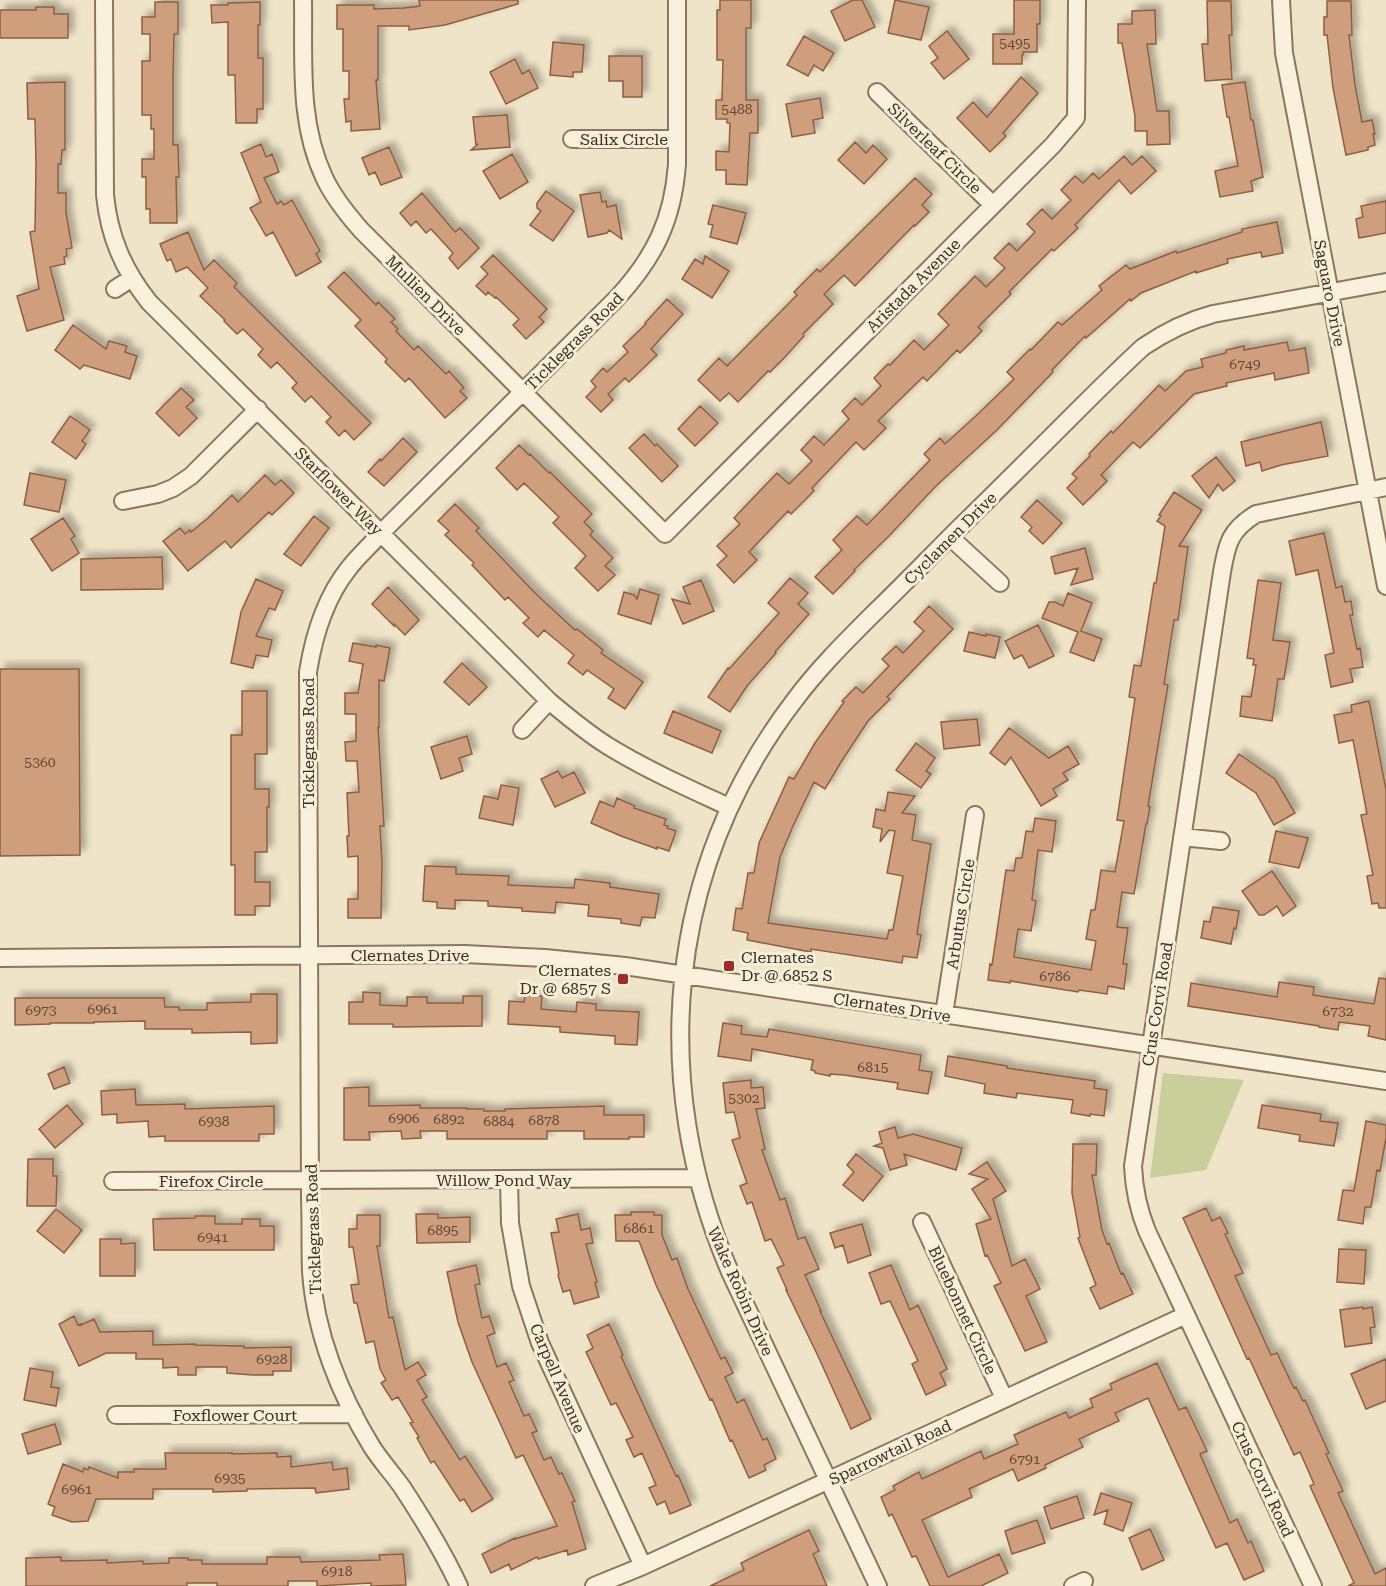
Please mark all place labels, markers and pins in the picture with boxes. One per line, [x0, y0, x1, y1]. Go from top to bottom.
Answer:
place label: Clernates Dr @ 6852 S [741, 948, 833, 985]
marker: Clernates Dr @ 6852 S [722, 959, 736, 973]
place label: Clernates Dr @ 6857 S [519, 961, 611, 998]
marker: Clernates Dr @ 6857 S [616, 972, 630, 986]

